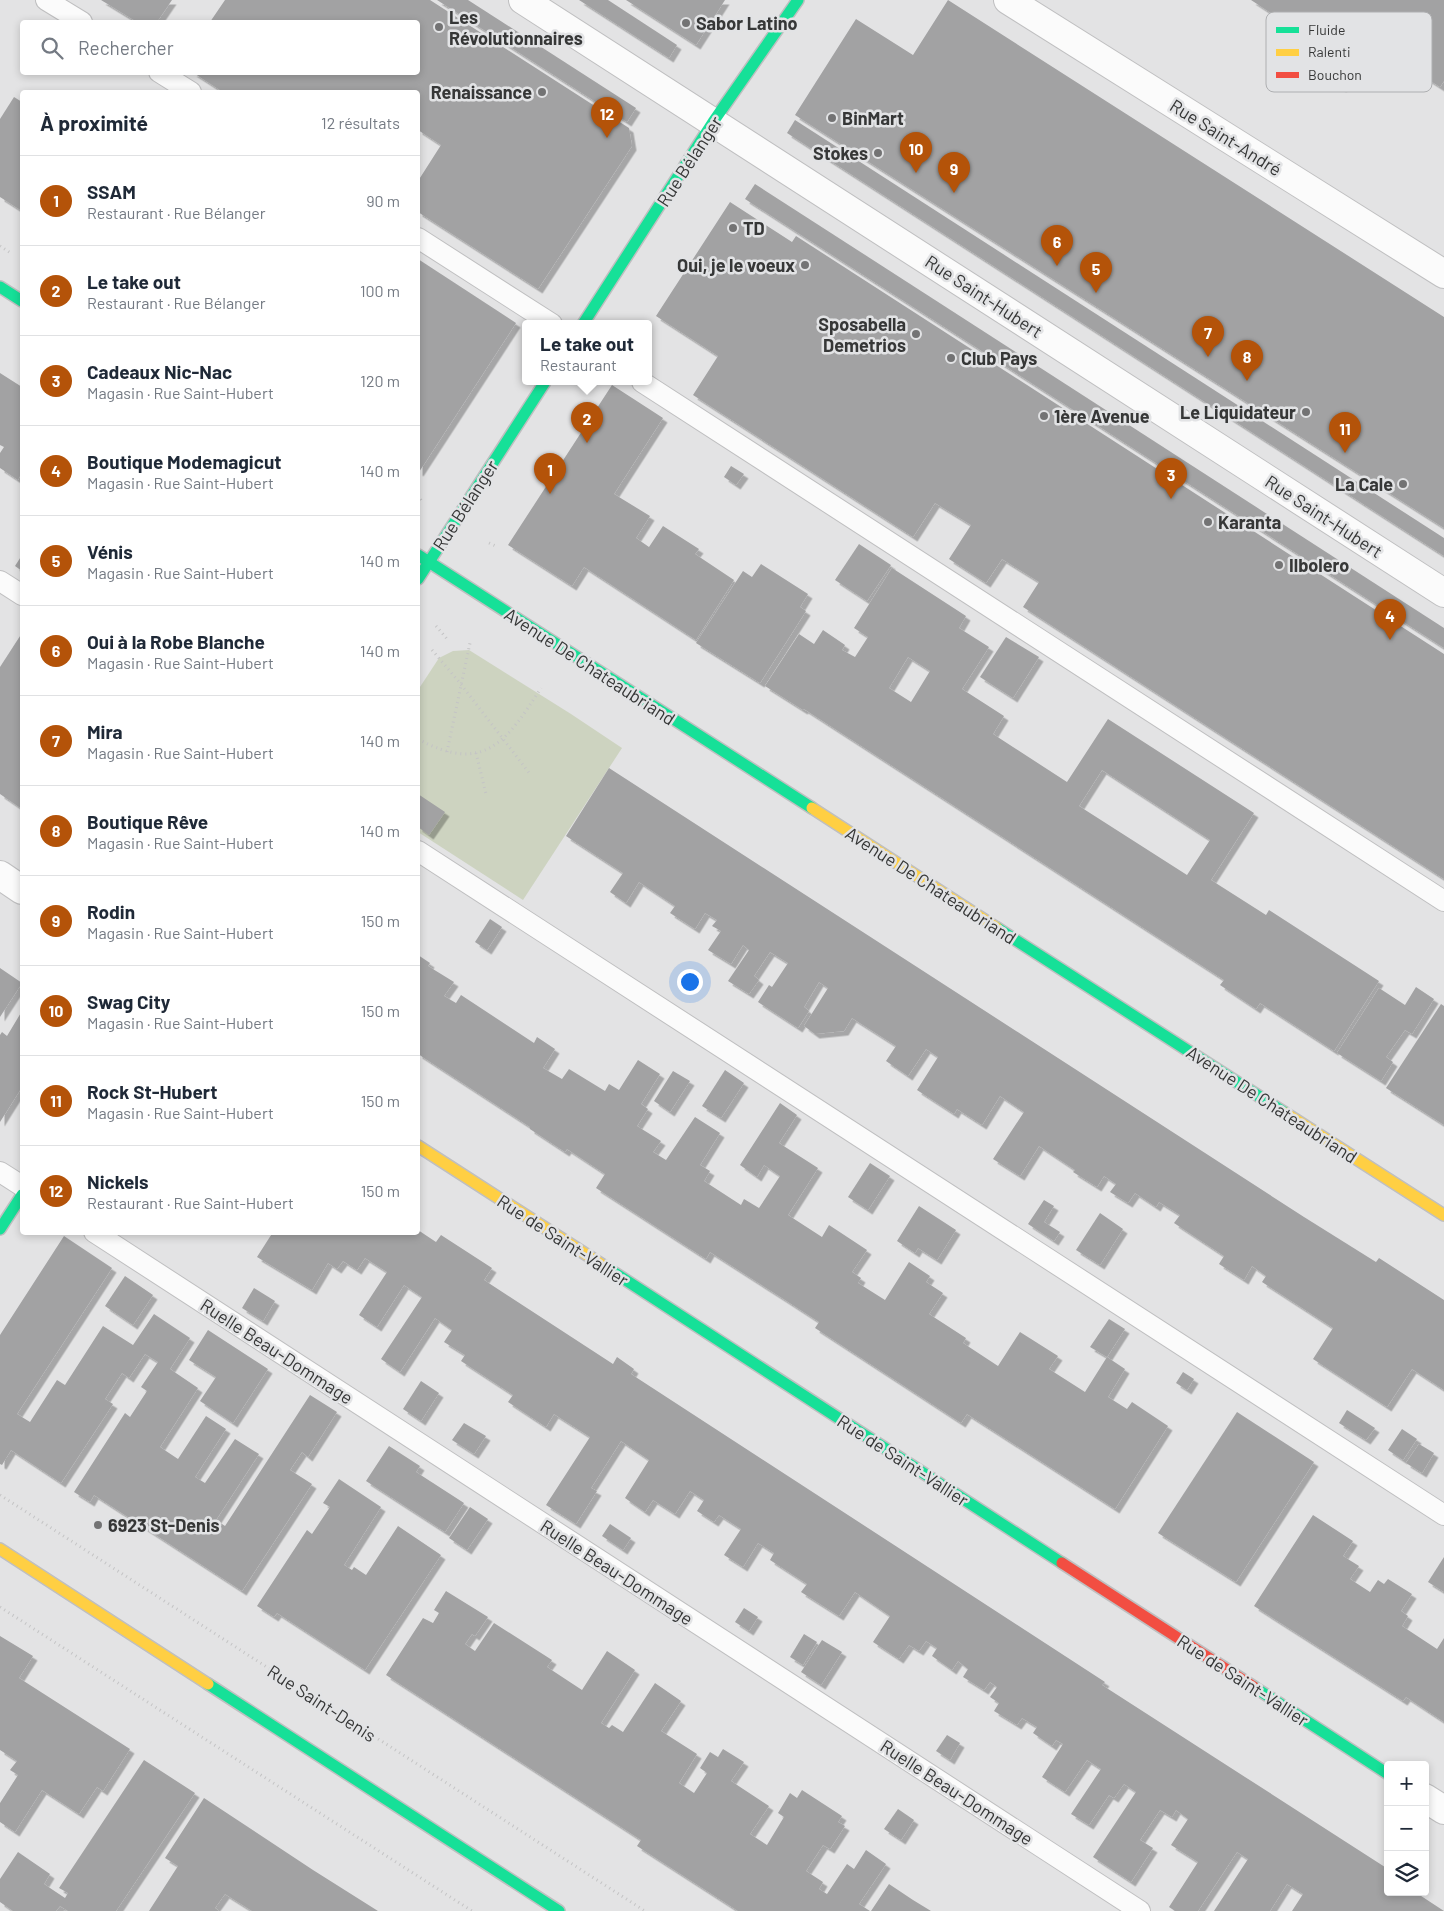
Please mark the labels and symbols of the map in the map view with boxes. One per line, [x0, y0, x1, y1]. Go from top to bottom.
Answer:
place label: Les Révolutionnaires [449, 6, 583, 49]
place label: Sabor Latino [696, 12, 798, 34]
legend [1266, 12, 1432, 92]
marker: Sabor Latino [680, 17, 692, 29]
marker: Les Révolutionnaires [433, 21, 445, 33]
text: Fluide [1308, 21, 1345, 38]
text: Ralenti [1308, 43, 1351, 60]
text: Bouchon [1308, 66, 1362, 83]
place label: Renaissance [431, 81, 532, 103]
marker: Renaissance [536, 86, 548, 98]
street label: Rue Saint-André [1166, 94, 1286, 180]
pin: 12 [591, 97, 623, 138]
place label: BinMart [842, 107, 904, 129]
street label: Rue Bélanger [652, 111, 727, 210]
marker: BinMart [826, 112, 838, 124]
pin: 10 [900, 132, 932, 173]
place label: Stokes [813, 142, 868, 164]
marker: Stokes [872, 147, 884, 159]
pin: 9 [938, 152, 970, 193]
place label: TD [743, 217, 765, 239]
marker: TD [727, 222, 739, 234]
pin: 6 [1041, 225, 1073, 266]
street label: Rue Saint-Hubert [921, 250, 1047, 342]
pin: 5 [1080, 252, 1112, 293]
place label: Oui, je le voeux [677, 254, 795, 276]
marker: Oui, je le voeux [799, 259, 811, 271]
place label: Sposabella Demetrios [818, 313, 906, 356]
pin: 7 [1192, 316, 1224, 357]
marker: Sposabella Demetrios [910, 328, 922, 340]
pin: 8 [1231, 340, 1263, 381]
place label: Club Pays [961, 347, 1037, 369]
marker: Club Pays [945, 352, 957, 364]
place label: Le Liquidateur [1180, 401, 1296, 423]
pin: 2 [571, 402, 603, 443]
place label: 1ère Avenue [1054, 405, 1150, 427]
marker: Le Liquidateur [1300, 406, 1312, 418]
marker: 1ère Avenue [1038, 410, 1050, 422]
pin: 11 [1329, 412, 1361, 453]
pin: 1 [534, 453, 566, 494]
street label: Rue Bélanger [428, 455, 503, 554]
pin: 3 [1155, 458, 1187, 499]
street label: Rue Saint-Hubert [1261, 470, 1387, 562]
place label: La Cale [1335, 473, 1393, 495]
marker: La Cale [1397, 478, 1409, 490]
place label: Karanta [1218, 511, 1281, 533]
marker: Karanta [1202, 516, 1214, 528]
place label: Ilbolero [1289, 554, 1349, 576]
marker: Ilbolero [1273, 559, 1285, 571]
pin: 4 [1374, 599, 1406, 640]
street label: Avenue De Chateaubriand [501, 603, 679, 729]
street label: Avenue De Chateaubriand [842, 822, 1020, 948]
your location [677, 969, 703, 995]
street label: Avenue De Chateaubriand [1183, 1041, 1361, 1167]
street label: Rue de Saint-Vallier [493, 1189, 633, 1291]
street label: Ruelle Beau-Dommage [197, 1293, 357, 1409]
street label: Rue de Saint-Vallier [833, 1409, 973, 1511]
place label: 6923 St-Denis [108, 1514, 220, 1536]
street label: Ruelle Beau-Dommage [537, 1514, 697, 1630]
marker: 6923 St-Denis [92, 1519, 104, 1531]
street label: Rue de Saint-Vallier [1173, 1629, 1313, 1731]
street label: Rue Saint-Denis [264, 1660, 380, 1746]
street label: Ruelle Beau-Dommage [877, 1734, 1037, 1850]

